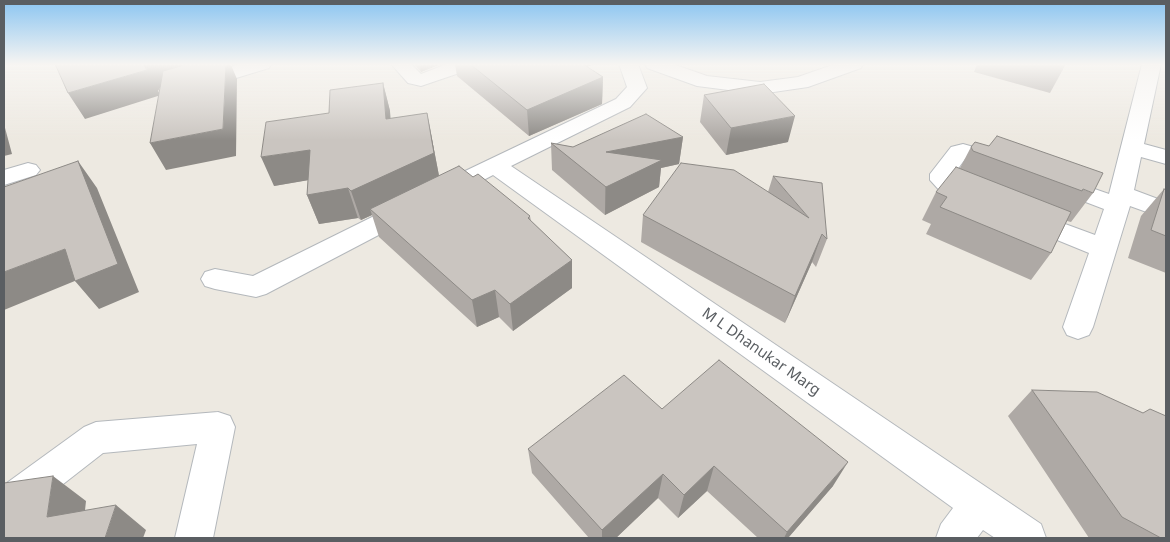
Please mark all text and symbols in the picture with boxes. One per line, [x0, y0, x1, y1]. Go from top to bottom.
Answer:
street label: M L Dhanukar Marg [698, 304, 824, 400]

